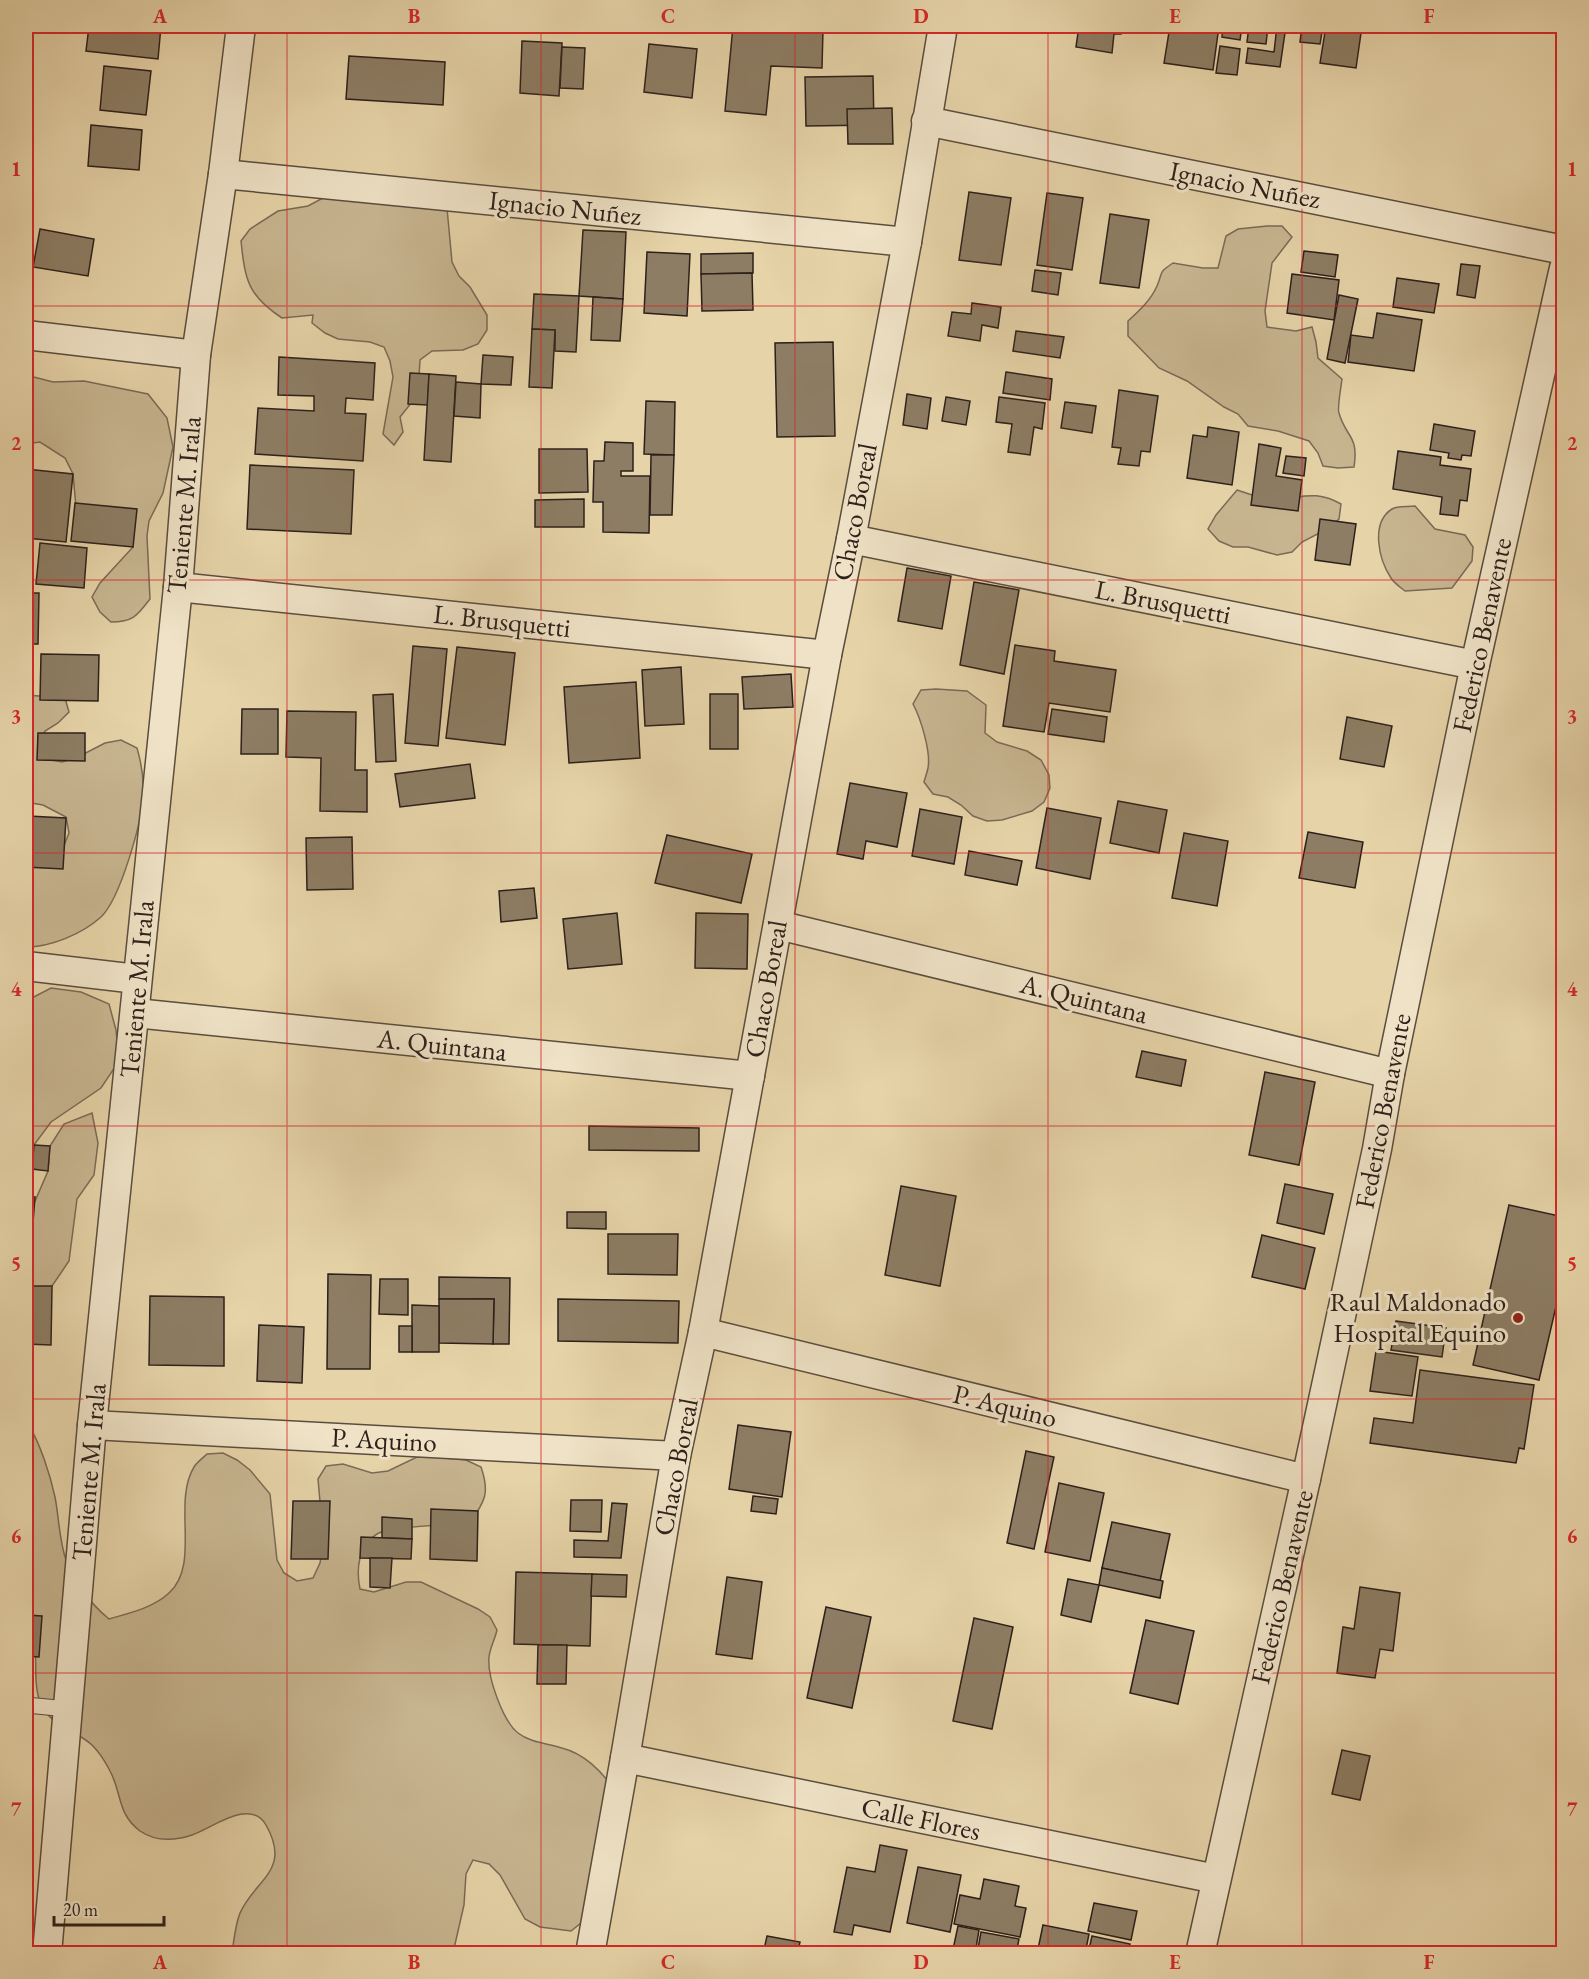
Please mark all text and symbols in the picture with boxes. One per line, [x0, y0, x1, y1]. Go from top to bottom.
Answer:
text: A [152, 3, 168, 29]
text: B [408, 3, 420, 29]
text: C [661, 3, 675, 29]
text: D [913, 3, 929, 29]
text: E [1169, 3, 1181, 29]
text: F [1424, 3, 1435, 29]
street label: Ignacio Nuñez [1167, 153, 1324, 216]
text: 1 [11, 156, 21, 182]
text: 1 [1567, 156, 1577, 182]
street label: Ignacio Nuñez [487, 182, 644, 233]
street label: Teniente M. Irala [158, 415, 209, 595]
text: 2 [11, 430, 22, 456]
text: 2 [1567, 430, 1578, 456]
street label: Chaco Boreal [824, 440, 885, 584]
street label: Federico Benavente [1444, 534, 1519, 735]
street label: L. Brusquetti [1092, 571, 1234, 632]
street label: L. Brusquetti [432, 596, 573, 645]
text: 3 [11, 703, 21, 729]
text: 3 [1567, 703, 1577, 729]
street label: Teniente M. Irala [111, 899, 162, 1079]
street label: Chaco Boreal [736, 917, 795, 1060]
street label: A. Quintana [1016, 966, 1152, 1031]
text: 4 [11, 976, 22, 1002]
text: 4 [1567, 976, 1578, 1002]
street label: Federico Benavente [1346, 1010, 1419, 1211]
street label: A. Quintana [374, 1020, 509, 1069]
text: 5 [11, 1250, 21, 1276]
text: 5 [1567, 1250, 1577, 1276]
place label: Raul Maldonado Hospital Equino [1330, 1284, 1506, 1350]
marker: Raul Maldonado Hospital Equino [1511, 1311, 1525, 1325]
street label: P. Aquino [950, 1376, 1061, 1435]
street label: Teniente M. Irala [63, 1382, 114, 1562]
street label: Chaco Boreal [645, 1395, 706, 1539]
street label: P. Aquino [330, 1419, 438, 1460]
street label: Federico Benavente [1242, 1486, 1321, 1687]
text: 6 [11, 1523, 22, 1549]
text: 6 [1567, 1523, 1578, 1549]
street label: Calle Flores [858, 1789, 984, 1848]
text: 7 [11, 1796, 22, 1822]
text: 7 [1567, 1796, 1578, 1822]
scale bar [54, 1889, 164, 1927]
text: 20 m [63, 1898, 98, 1921]
text: A [152, 1949, 168, 1975]
text: B [408, 1949, 420, 1975]
text: C [661, 1949, 675, 1975]
text: D [913, 1949, 929, 1975]
text: E [1169, 1949, 1181, 1975]
text: F [1424, 1949, 1435, 1975]

